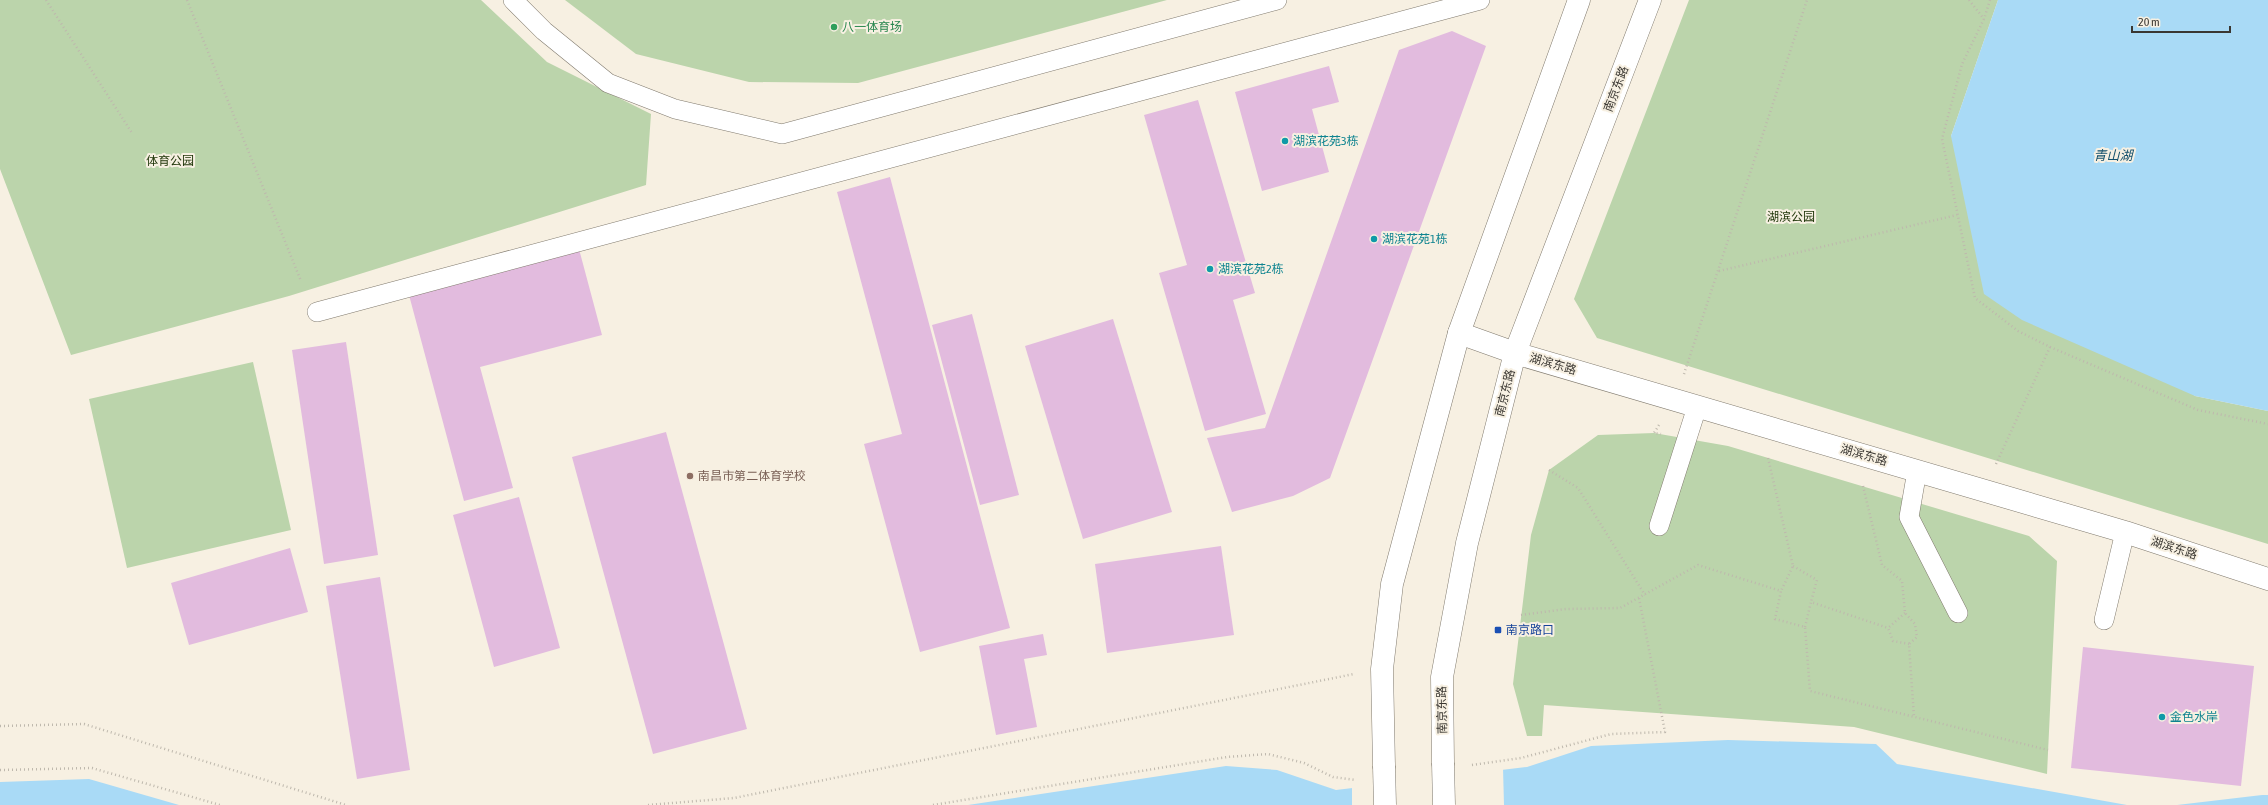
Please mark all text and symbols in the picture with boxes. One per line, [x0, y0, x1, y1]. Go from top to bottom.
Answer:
scale bar [2132, 8, 2230, 34]
text: 20 m [2138, 15, 2160, 29]
place label: 八一体育场 [842, 20, 902, 34]
marker: 八一体育场 [829, 22, 839, 32]
street label: 南京东路 [1601, 64, 1631, 114]
place label: 湖滨花苑3栋 [1293, 134, 1359, 148]
marker: 湖滨花苑3栋 [1280, 136, 1290, 146]
water label: 青山湖 [2093, 148, 2134, 163]
park label: 体育公园 [146, 154, 194, 168]
park label: 湖滨公园 [1767, 210, 1815, 224]
place label: 湖滨花苑1栋 [1382, 232, 1448, 246]
marker: 湖滨花苑1栋 [1369, 234, 1379, 244]
place label: 湖滨花苑2栋 [1218, 262, 1284, 276]
marker: 湖滨花苑2栋 [1205, 264, 1215, 274]
street label: 湖滨东路 [1528, 351, 1578, 377]
street label: 南京东路 [1492, 368, 1518, 418]
street label: 湖滨东路 [1839, 442, 1889, 468]
place label: 南昌市第二体育学校 [698, 469, 806, 483]
marker: 南昌市第二体育学校 [685, 471, 695, 481]
street label: 湖滨东路 [2149, 534, 2199, 562]
place label: 南京路口 [1506, 623, 1554, 637]
marker: 南京路口 [1493, 625, 1503, 635]
street label: 南京东路 [1435, 686, 1449, 734]
place label: 金色水岸 [2170, 710, 2218, 724]
marker: 金色水岸 [2157, 712, 2167, 722]

